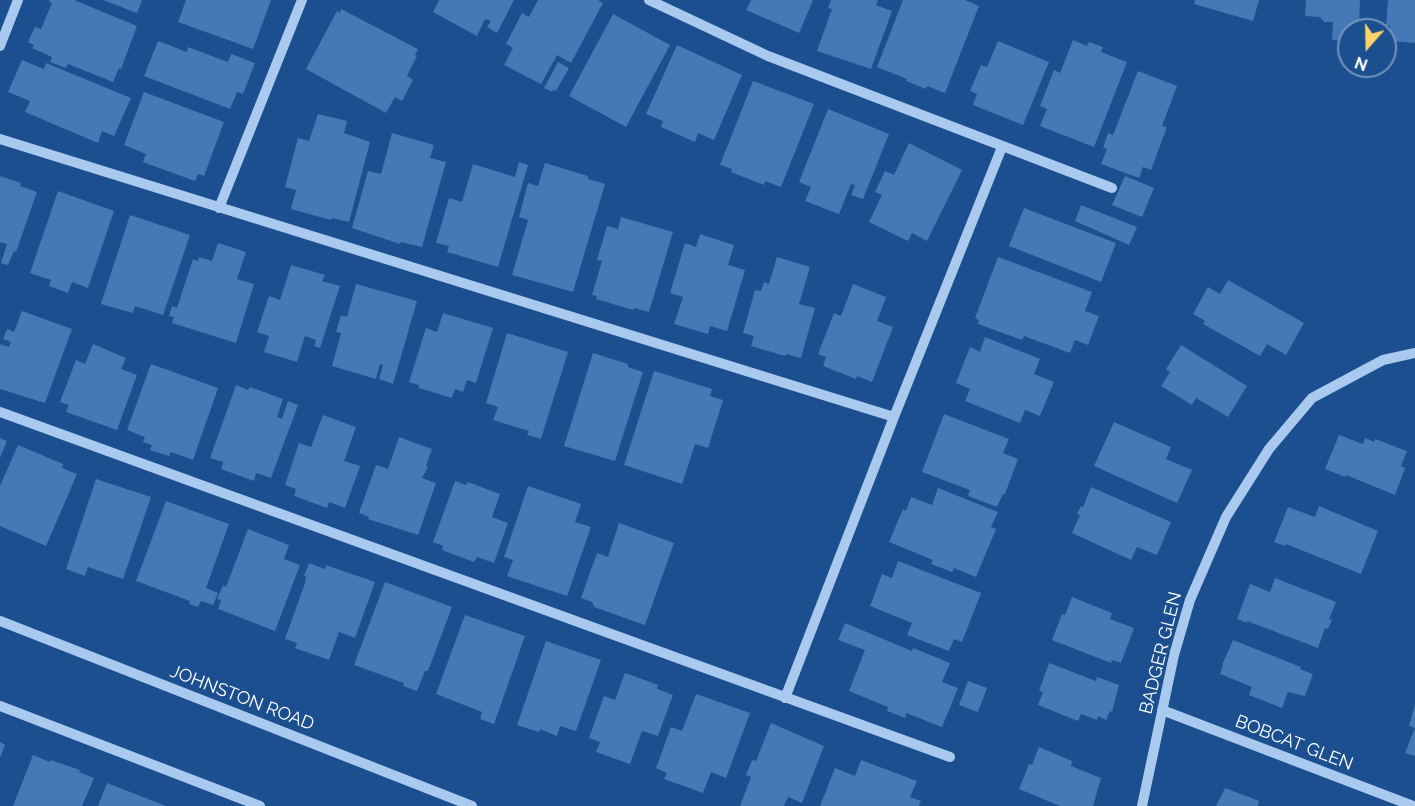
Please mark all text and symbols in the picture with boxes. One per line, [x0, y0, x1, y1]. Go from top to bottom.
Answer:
north arrow [1337, 18, 1397, 78]
text: N [1352, 52, 1370, 75]
street label: BADGER GLEN [1135, 590, 1187, 716]
street label: JOHNSTON ROAD [167, 661, 317, 735]
street label: BOBCAT GLEN [1232, 711, 1356, 775]

